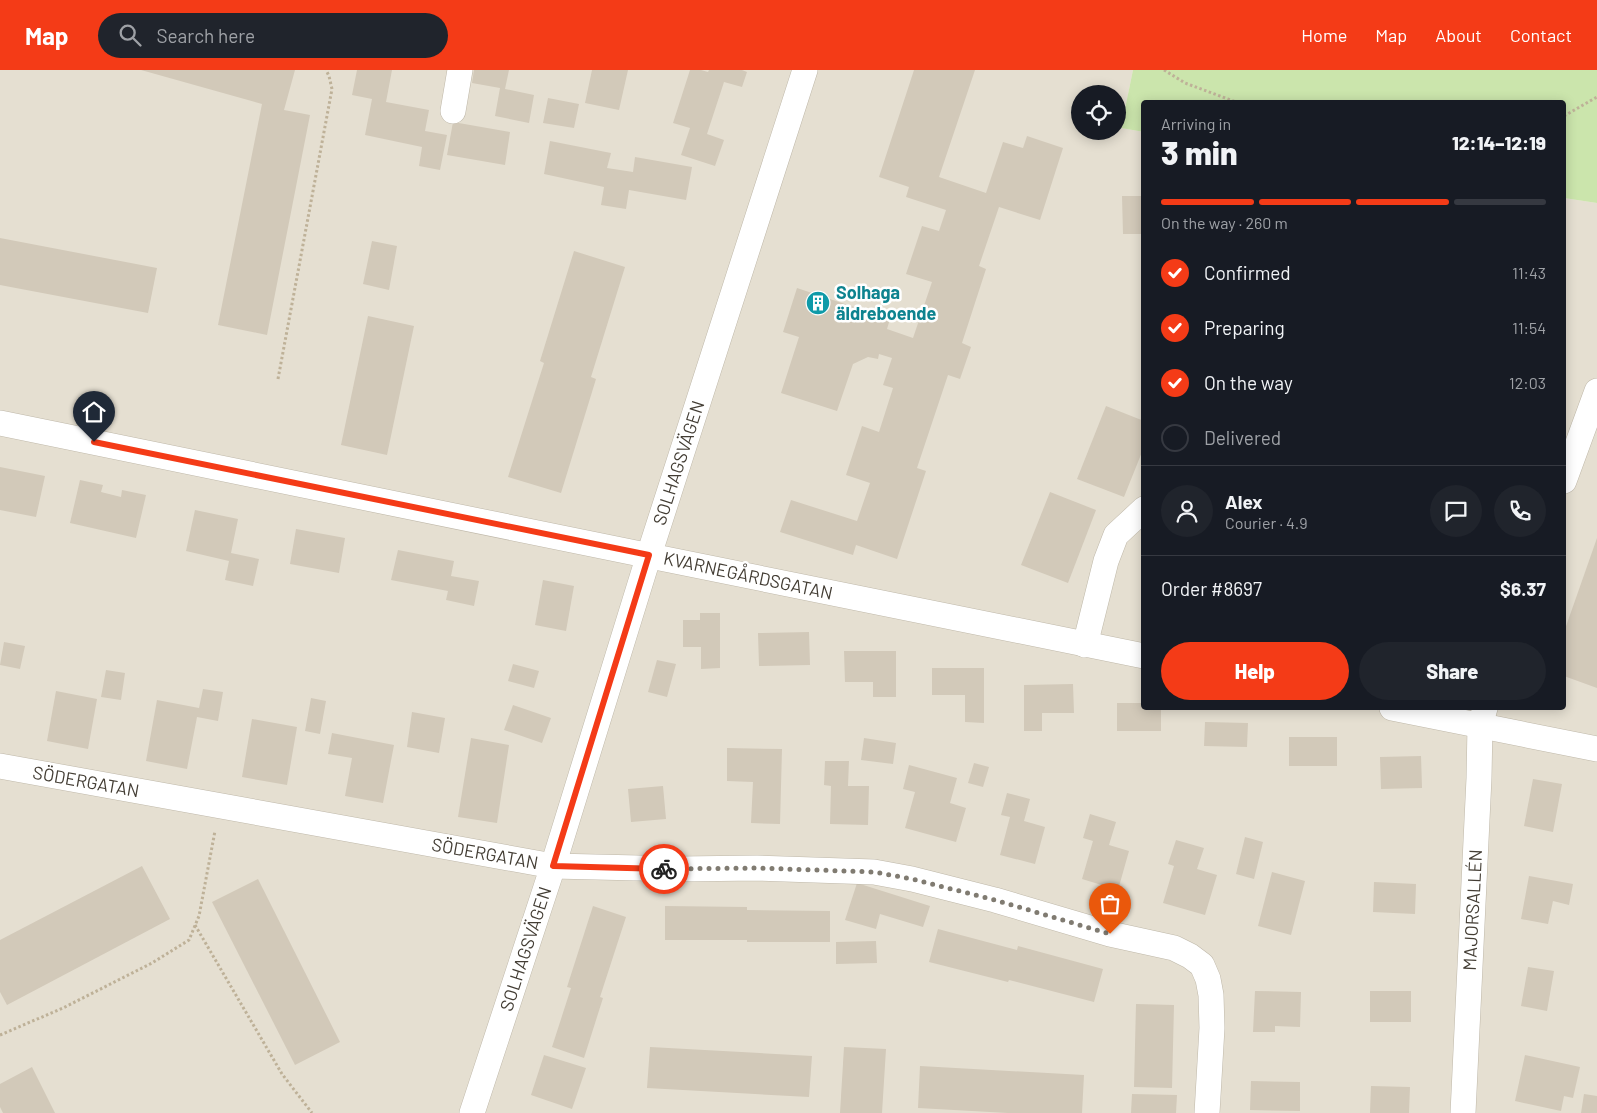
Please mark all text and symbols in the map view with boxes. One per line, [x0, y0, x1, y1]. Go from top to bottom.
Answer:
search box [98, 13, 448, 58]
text: Map [25, 21, 68, 50]
icon: search [116, 21, 144, 49]
text: Search here [156, 24, 255, 47]
text: Home [1301, 24, 1347, 46]
text: Map [1375, 24, 1407, 46]
text: About [1435, 24, 1482, 46]
text: Contact [1510, 24, 1572, 46]
map controls [1071, 85, 1126, 140]
button: locate [1071, 85, 1126, 140]
text: Arriving in [1161, 114, 1231, 133]
text: 12:14–12:19 [1452, 131, 1546, 154]
text: 3 min [1161, 133, 1238, 171]
text: On the way · 260 m [1161, 213, 1288, 232]
icon: check [1161, 259, 1189, 287]
text: Confirmed [1204, 261, 1291, 284]
text: 11:43 [1512, 263, 1546, 282]
place label: Solhaga äldreboende [836, 281, 937, 324]
building icon: Solhaga äldreboende [805, 290, 831, 316]
icon: check [1161, 314, 1189, 342]
text: Preparing [1204, 316, 1285, 339]
text: 11:54 [1512, 318, 1546, 337]
icon: check [1161, 369, 1189, 397]
text: On the way [1204, 371, 1293, 394]
text: 12:03 [1509, 373, 1546, 392]
pin [73, 391, 115, 442]
icon: home [80, 398, 108, 426]
street label: SOLHAGSVÄGEN [648, 398, 709, 528]
text: Delivered [1204, 426, 1281, 449]
button: person [1161, 485, 1213, 537]
button: chat [1430, 485, 1482, 537]
button: phone [1494, 485, 1546, 537]
text: Alex [1225, 490, 1263, 513]
text: Courier · 4.9 [1225, 513, 1308, 532]
street label: KVARNEGÅRDSGATAN [662, 546, 835, 604]
text: Order #8697 [1161, 577, 1262, 600]
text: $6.37 [1500, 577, 1546, 600]
button: Help [1161, 642, 1349, 700]
button: Share [1359, 642, 1546, 700]
street label: SÖDERGATAN [31, 761, 141, 801]
street label: SÖDERGATAN [430, 833, 540, 873]
courier [639, 844, 689, 894]
street label: MAJORSALLÉN [1458, 849, 1486, 971]
icon: bike [650, 855, 678, 883]
pin [1089, 883, 1131, 934]
street label: SOLHAGSVÄGEN [495, 884, 556, 1014]
icon: bag [1096, 890, 1124, 918]

